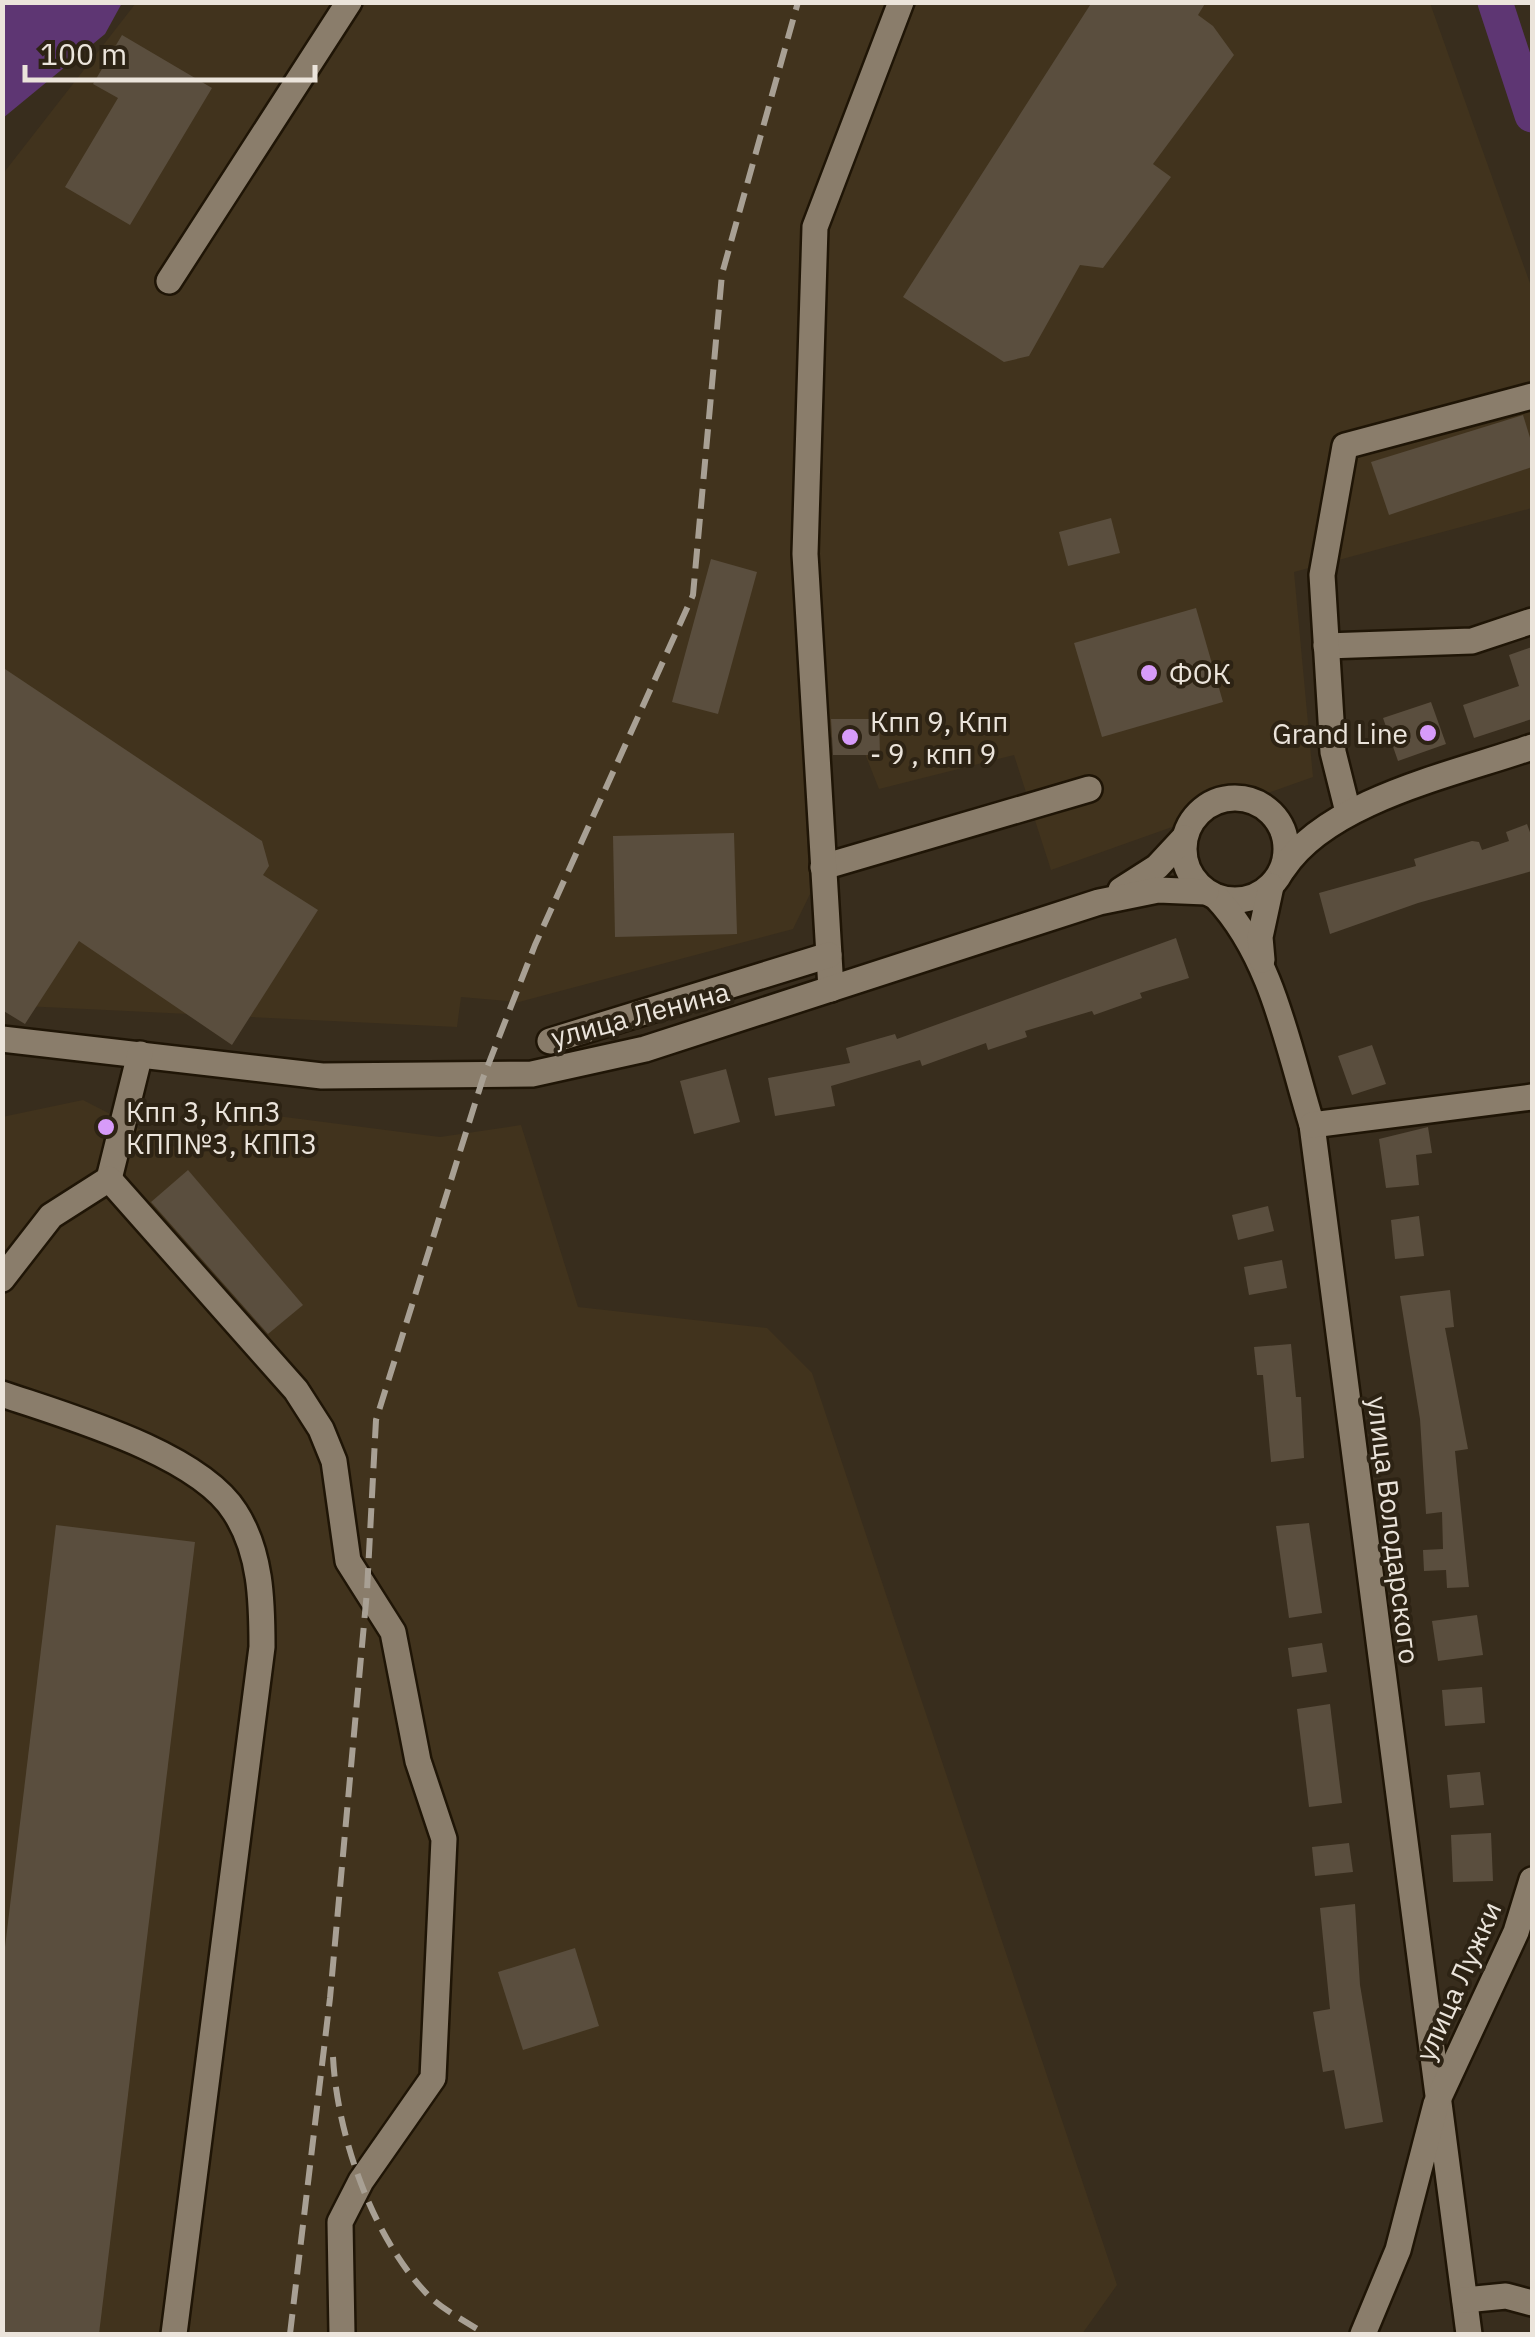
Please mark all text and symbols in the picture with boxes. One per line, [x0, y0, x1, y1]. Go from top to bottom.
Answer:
scale bar [25, 20, 315, 82]
text: 100 m [40, 34, 127, 73]
place label: ФОК [1169, 655, 1231, 692]
marker: ФОК [1138, 662, 1160, 684]
place label: Кпп 9, Кпп - 9 , кпп 9 [870, 703, 1008, 772]
place label: Grand Line [1272, 715, 1408, 752]
marker: Grand Line [1417, 722, 1439, 744]
marker: Кпп 9, Кпп - 9 , кпп 9 [839, 726, 861, 748]
street label: улица Ленина [547, 972, 733, 1056]
place label: Кпп 3, Кпп3 КПП№3, КПП3 [126, 1093, 317, 1162]
marker: Кпп 3, Кпп3 КПП№3, КПП3 [95, 1116, 117, 1138]
street label: улица Володарского [1359, 1394, 1429, 1666]
street label: улица Лужки [1406, 1895, 1510, 2067]

